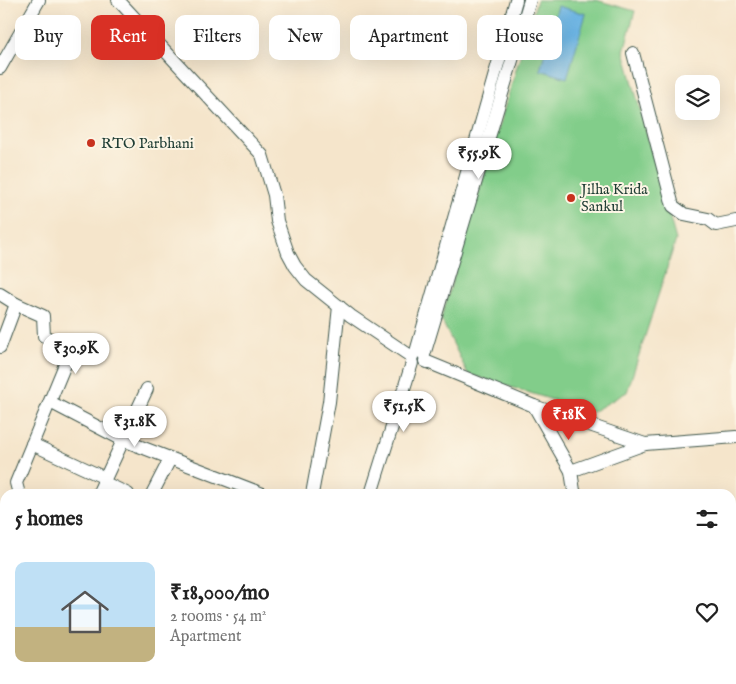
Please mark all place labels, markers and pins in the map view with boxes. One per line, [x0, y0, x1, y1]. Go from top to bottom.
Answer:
place label: RTO Parbhani [101, 134, 194, 153]
marker: RTO Parbhani [85, 137, 97, 149]
pin: ₹55.9K [438, 138, 520, 180]
place label: Jilha Krida Sankul [579, 180, 648, 216]
marker: Jilha Krida Sankul [565, 192, 577, 204]
pin: ₹30.9K [35, 332, 117, 375]
pin: ₹51.5K [363, 390, 445, 433]
pin: ₹18K [539, 398, 599, 441]
pin: ₹31.8K [94, 406, 176, 448]

